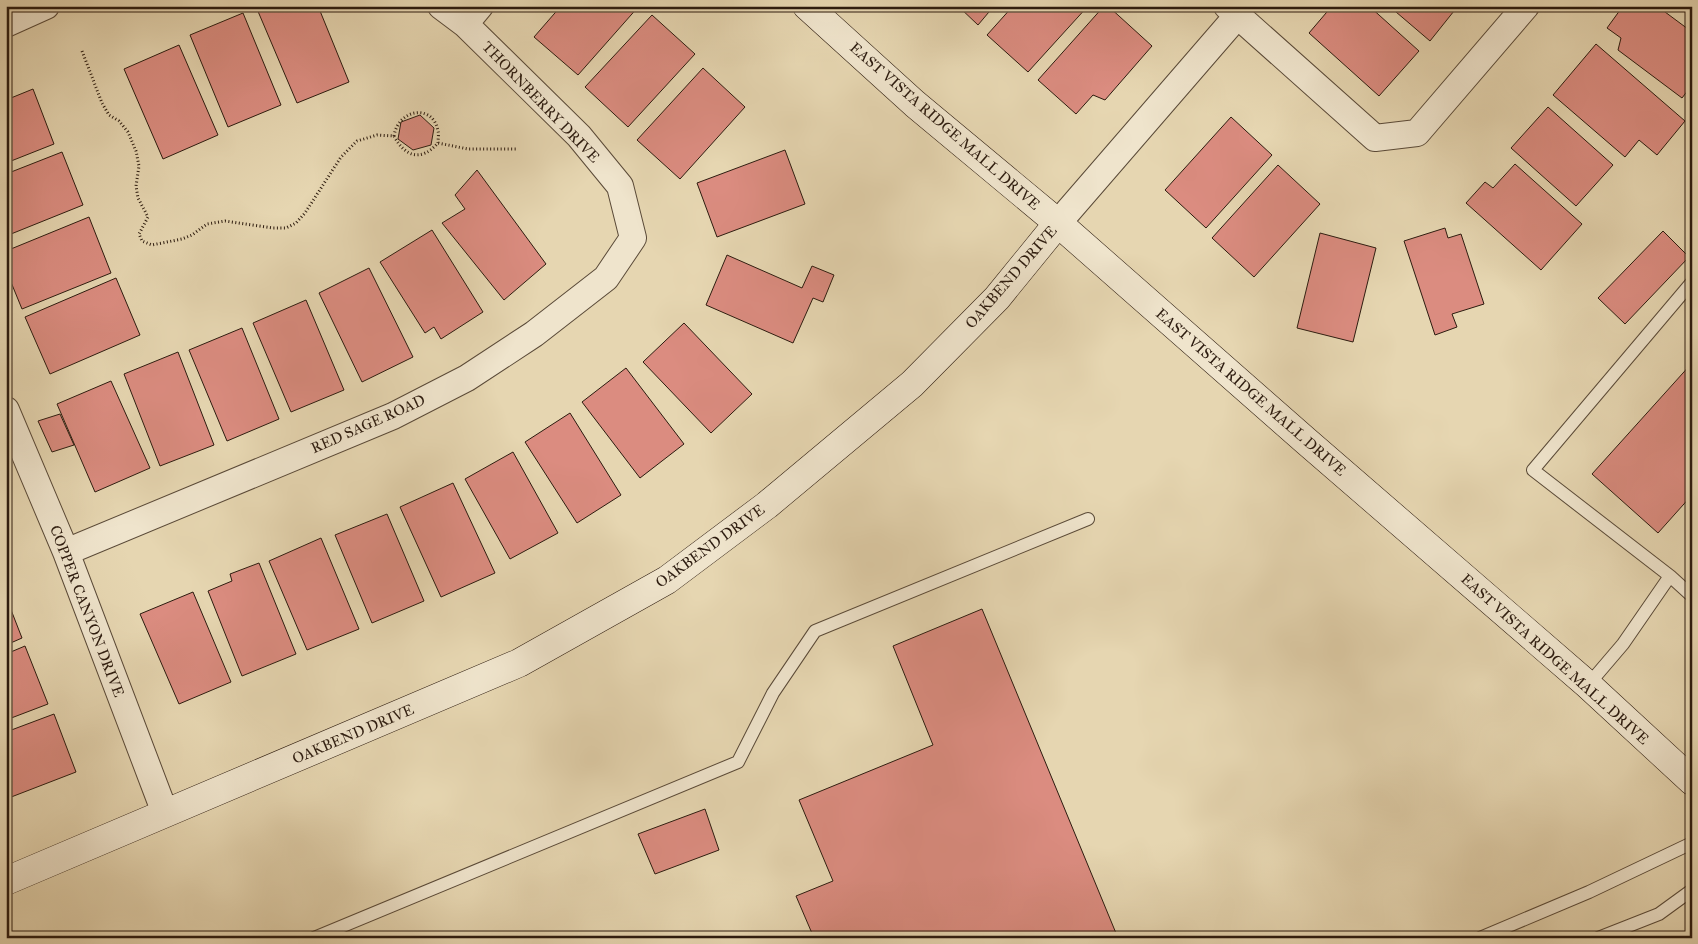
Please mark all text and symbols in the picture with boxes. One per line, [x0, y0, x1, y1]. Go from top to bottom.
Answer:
street label: THORNBERRY DRIVE [478, 38, 604, 167]
street label: EAST VISTA RIDGE MALL DRIVE [846, 38, 1044, 214]
street label: OAKBEND DRIVE [962, 222, 1061, 332]
street label: EAST VISTA RIDGE MALL DRIVE [1152, 304, 1350, 480]
street label: RED SAGE ROAD [308, 391, 428, 457]
street label: OAKBEND DRIVE [652, 500, 768, 592]
street label: COPPER CANYON DRIVE [46, 523, 128, 700]
street label: EAST VISTA RIDGE MALL DRIVE [1457, 570, 1653, 748]
street label: OAKBEND DRIVE [290, 700, 417, 768]

